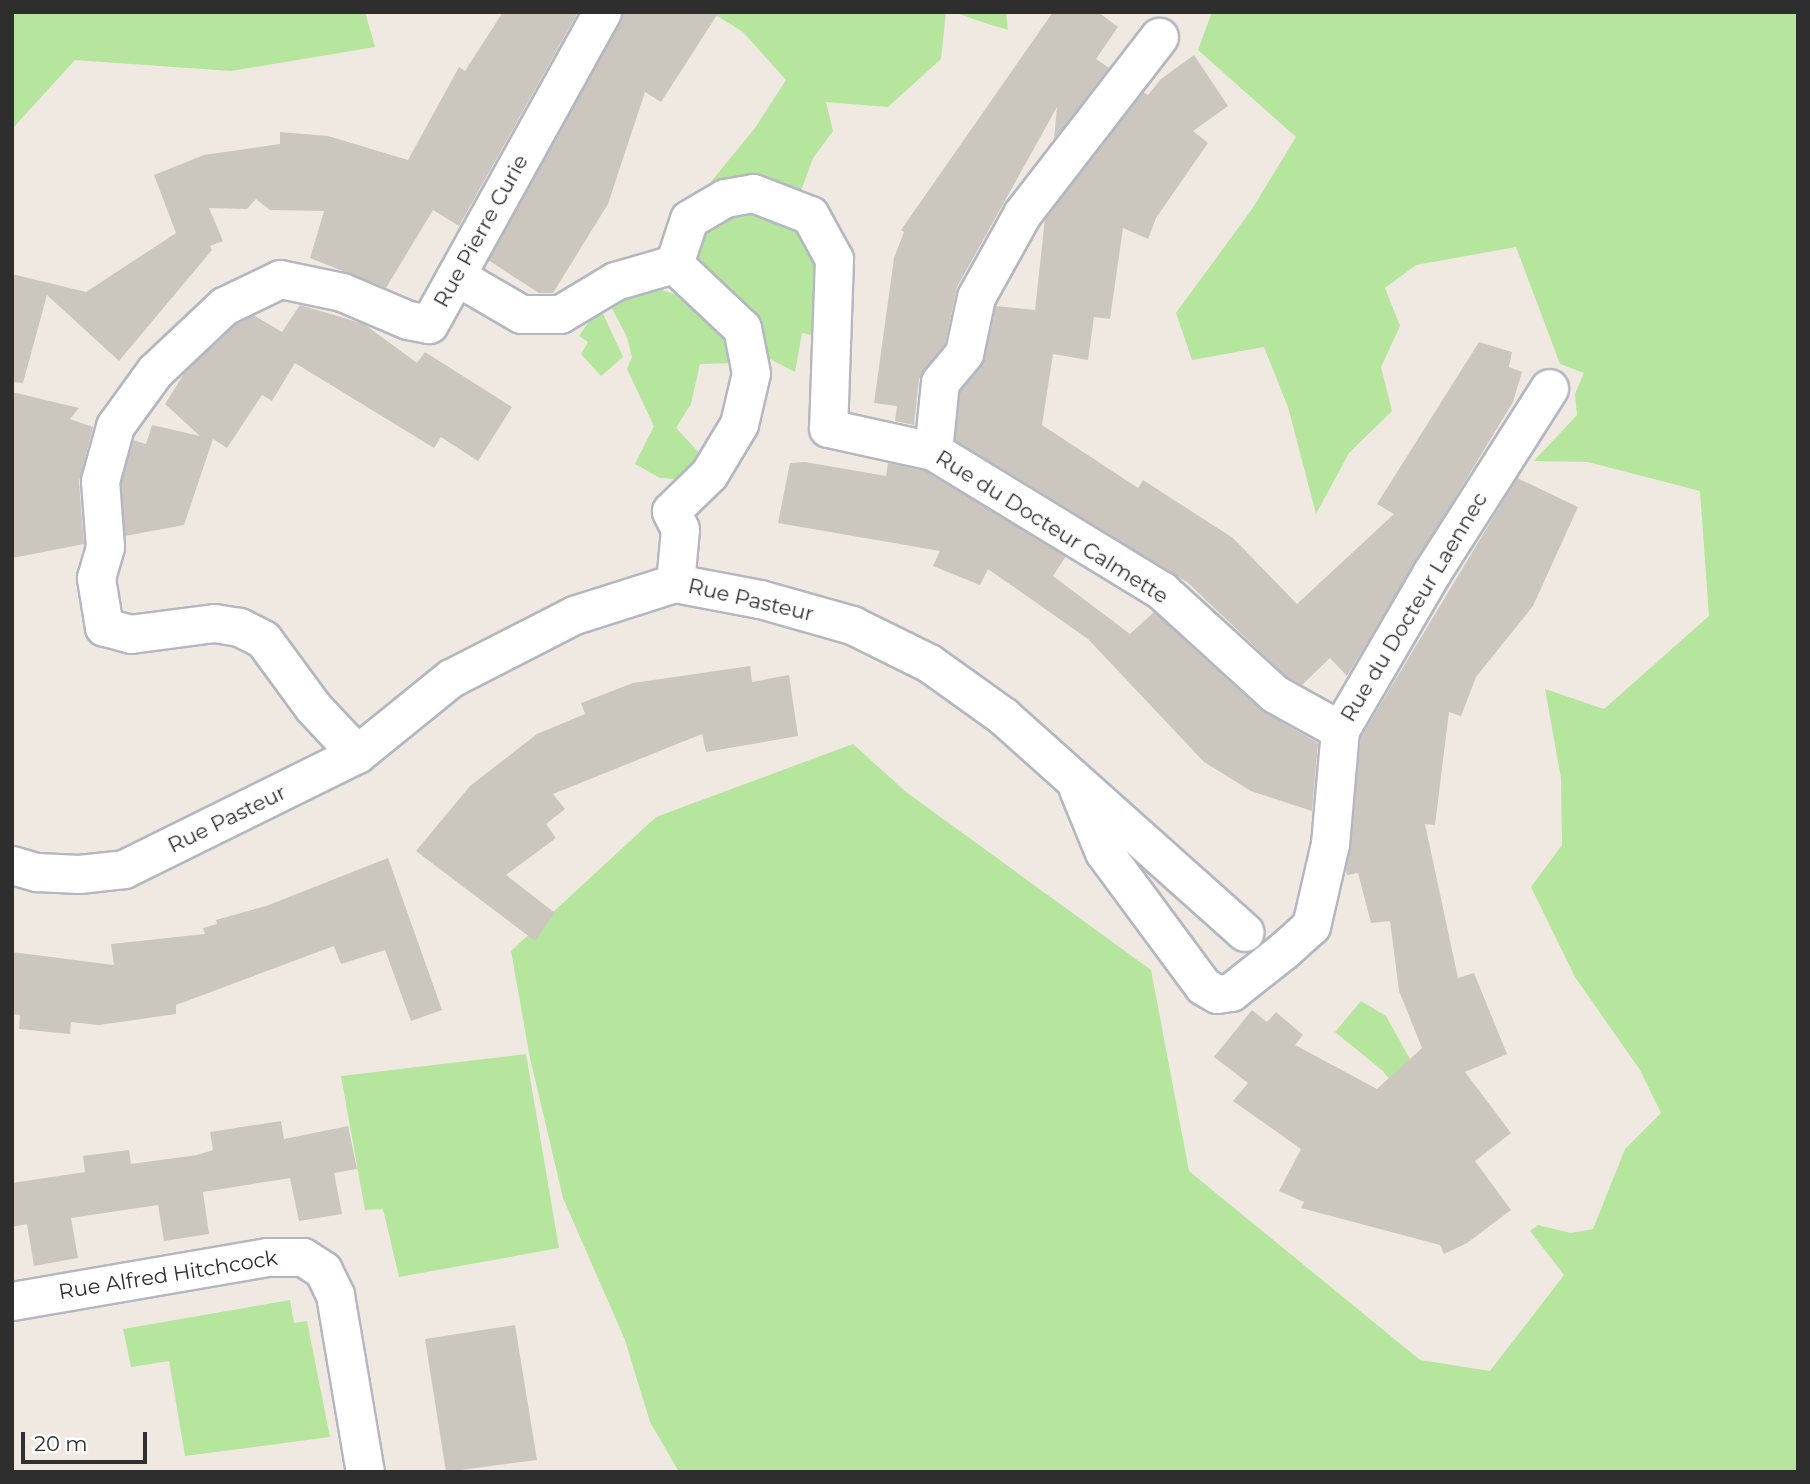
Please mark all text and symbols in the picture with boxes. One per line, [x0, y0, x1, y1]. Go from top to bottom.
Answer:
street label: Rue Pierre Curie [429, 150, 533, 312]
street label: Rue du Docteur Calmette [931, 445, 1173, 609]
street label: Rue du Docteur Laennec [1335, 488, 1493, 726]
street label: Rue Pasteur [686, 573, 816, 627]
street label: Rue Pasteur [164, 780, 290, 858]
street label: Rue Alfred Hitchcock [57, 1245, 279, 1305]
scale bar [24, 1418, 150, 1462]
text: 20 m [34, 1431, 88, 1456]

